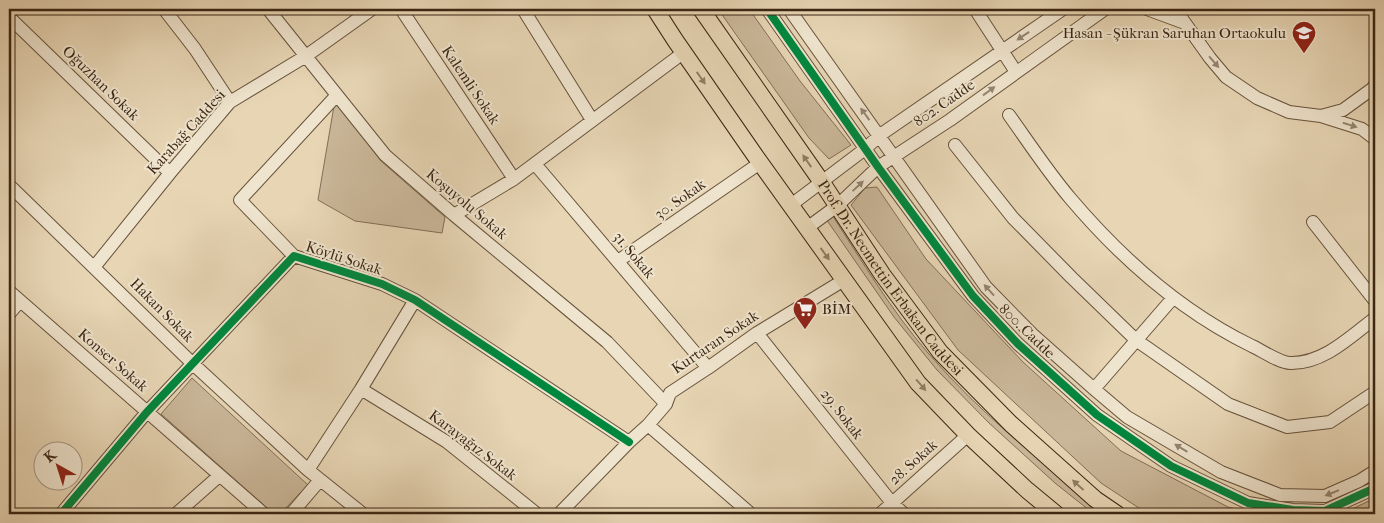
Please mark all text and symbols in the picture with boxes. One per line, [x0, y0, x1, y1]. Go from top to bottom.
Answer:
school or university icon: Hasan - Şükran Saruhan Ortaokulu [1291, 20, 1317, 54]
place label: Hasan - Şükran Saruhan Ortaokulu [1063, 24, 1287, 42]
one-way arrow [1016, 31, 1030, 41]
street label: Oğuzhan Sokak [59, 42, 143, 124]
street label: Kalemli Sokak [438, 42, 504, 128]
one-way arrow [1208, 56, 1220, 68]
one-way arrow [696, 72, 706, 85]
street label: 802. Cadde [910, 75, 978, 131]
street label: Karabağ Caddesi [143, 85, 229, 178]
one-way arrow [982, 86, 996, 96]
one-way arrow [860, 107, 870, 121]
one-way arrow [1342, 122, 1357, 130]
one-way arrow [802, 154, 812, 167]
street label: Koşuyolu Sokak [423, 165, 512, 243]
street label: 30. Sokak [651, 175, 709, 223]
street label: Prof. Dr. Necmettin Erbakan Caddesi [814, 177, 968, 380]
one-way arrow [851, 180, 863, 192]
street label: 31. Sokak [609, 228, 659, 282]
street label: Köylü Sokak [304, 237, 385, 279]
one-way arrow [820, 247, 831, 260]
street label: Hakan Sokak [126, 274, 198, 346]
one-way arrow [984, 283, 995, 296]
supermarket icon: BİM [792, 296, 818, 330]
place label: BİM [822, 300, 852, 318]
street label: 800. Cadde [995, 300, 1059, 363]
street label: Kurtaran Sokak [668, 306, 762, 378]
street label: Konser Sokak [74, 325, 152, 396]
one-way arrow [915, 379, 927, 391]
street label: 29. Sokak [817, 385, 868, 443]
street label: Karayağız Sokak [425, 406, 521, 484]
street label: 28. Sokak [885, 435, 941, 488]
north arrow [32, 440, 82, 490]
one-way arrow [1174, 444, 1187, 453]
text: K [41, 446, 60, 466]
one-way arrow [1072, 479, 1085, 490]
one-way arrow [1324, 489, 1339, 497]

